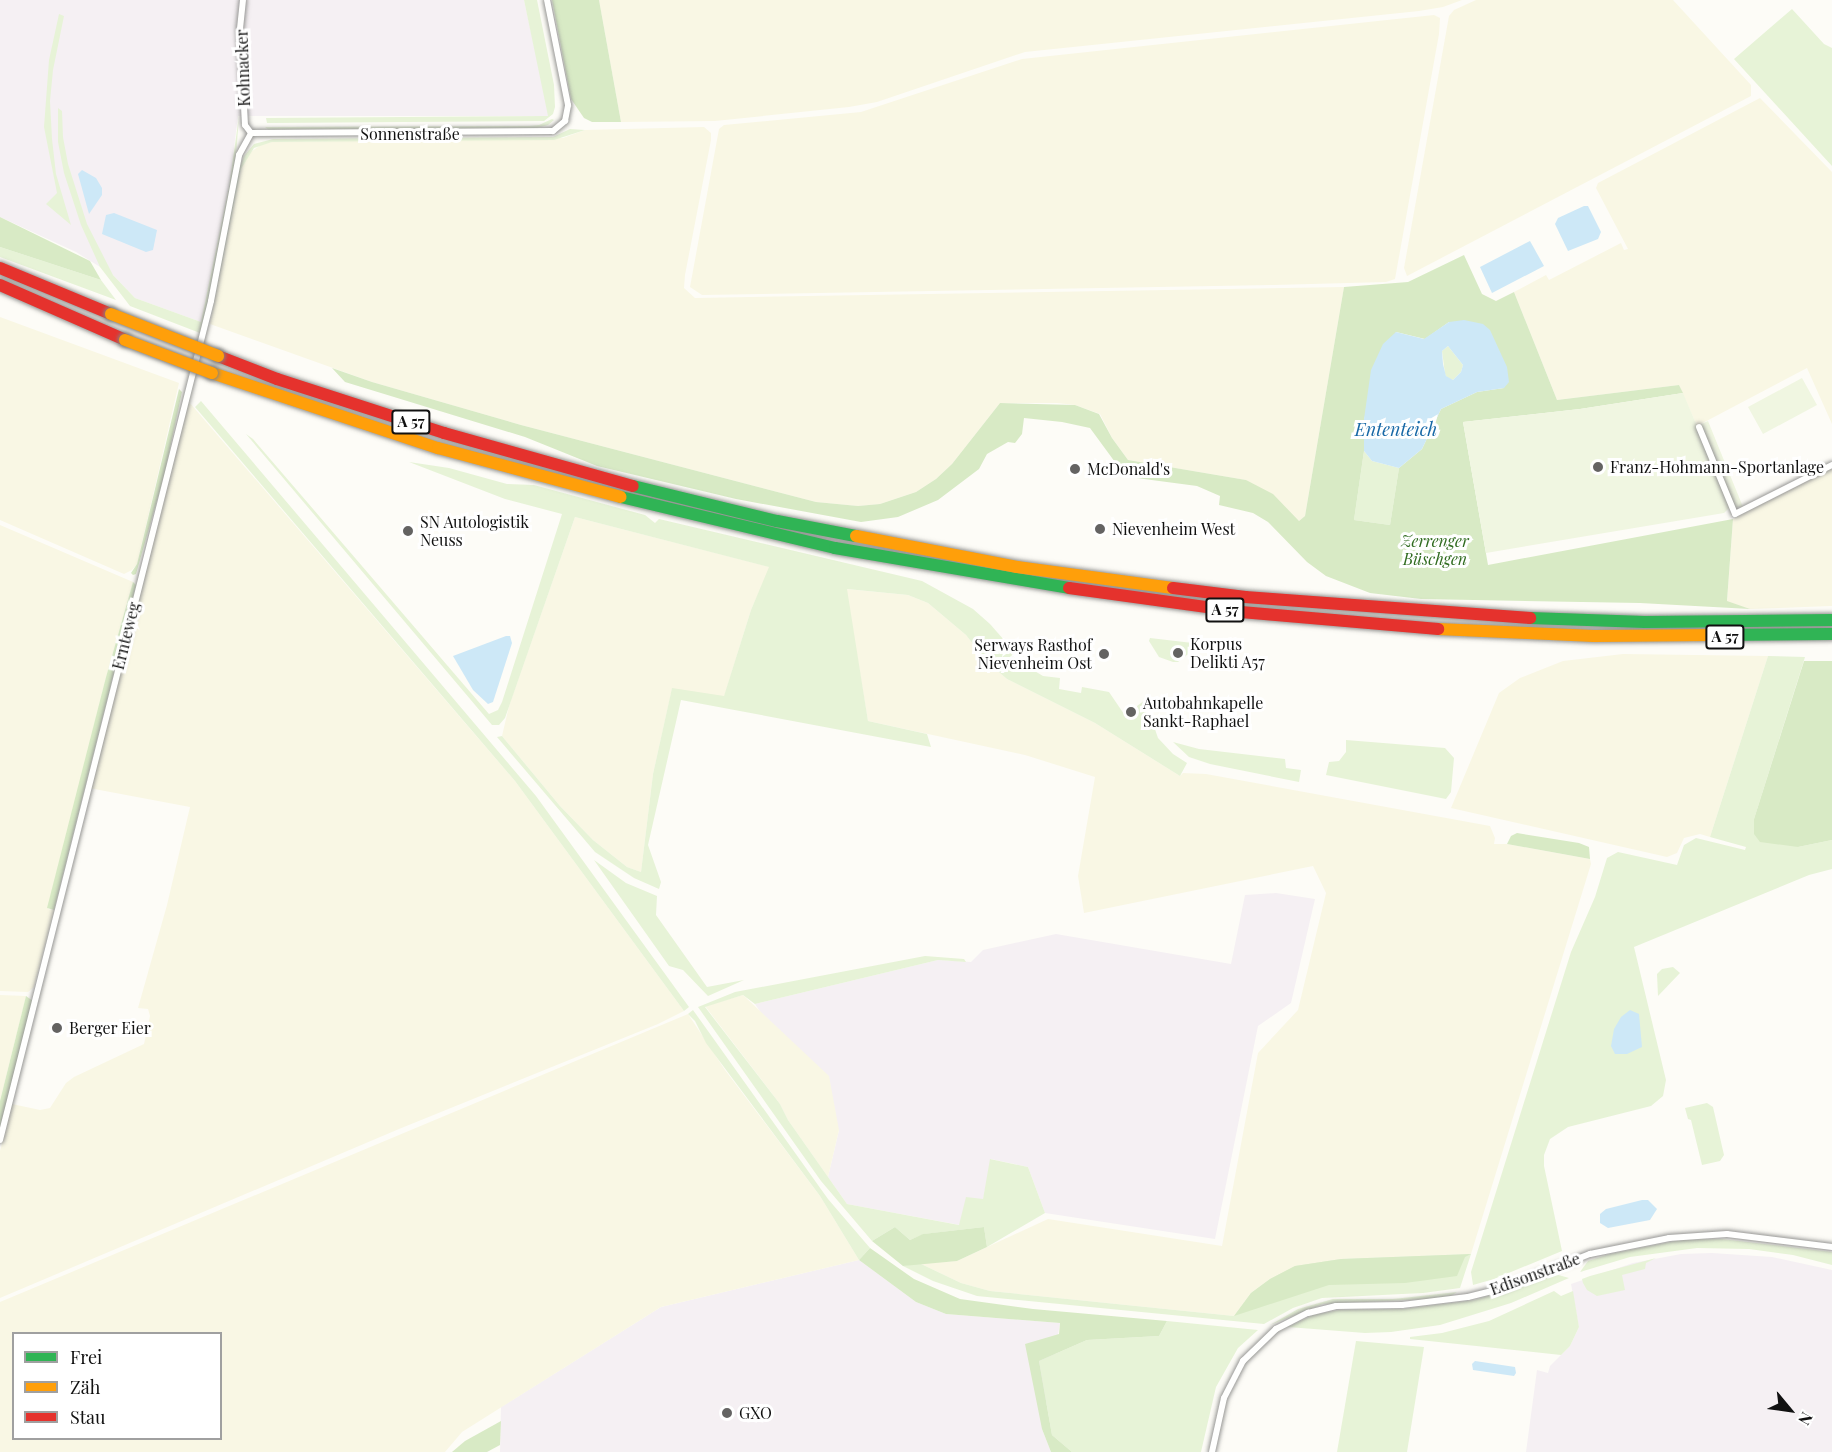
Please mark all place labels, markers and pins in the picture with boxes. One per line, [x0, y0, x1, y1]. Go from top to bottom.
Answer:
place label: Franz-Hohmann-Sportanlage [1610, 457, 1824, 477]
place label: McDonald's [1087, 459, 1170, 479]
marker: Franz-Hohmann-Sportanlage [1591, 460, 1605, 474]
marker: McDonald's [1068, 462, 1082, 476]
place label: SN Autologistik Neuss [420, 512, 530, 550]
place label: Nievenheim West [1112, 519, 1236, 539]
marker: Nievenheim West [1093, 522, 1107, 536]
marker: SN Autologistik Neuss [401, 524, 415, 538]
place label: Korpus Delikti A57 [1190, 634, 1265, 672]
place label: Serways Rasthof Nievenheim Ost [974, 635, 1092, 673]
marker: Korpus Delikti A57 [1171, 646, 1185, 660]
marker: Serways Rasthof Nievenheim Ost [1097, 647, 1111, 661]
place label: Autobahnkapelle Sankt-Raphael [1143, 693, 1263, 731]
marker: Autobahnkapelle Sankt-Raphael [1124, 705, 1138, 719]
place label: Berger Eier [69, 1018, 151, 1038]
marker: Berger Eier [50, 1021, 64, 1035]
place label: GXO [739, 1403, 772, 1423]
marker: GXO [720, 1406, 734, 1420]

